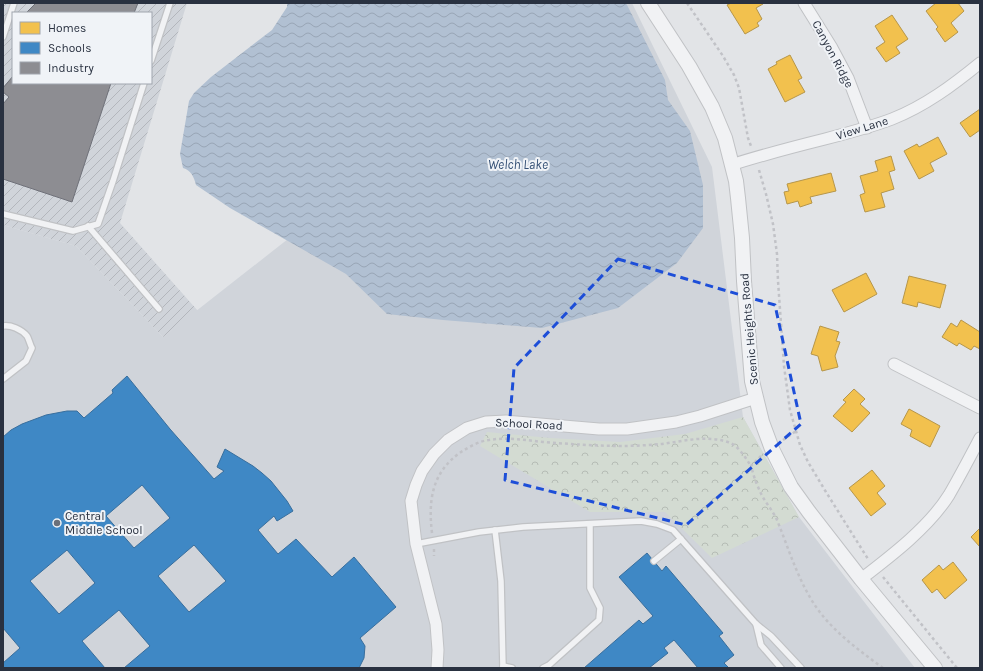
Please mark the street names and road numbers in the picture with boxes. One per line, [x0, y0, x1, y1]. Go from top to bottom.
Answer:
street label: Canyon Ridge [809, 18, 857, 90]
street label: View Lane [834, 113, 890, 143]
street label: Scenic Heights Road [737, 272, 761, 386]
street label: School Road [495, 415, 563, 433]

